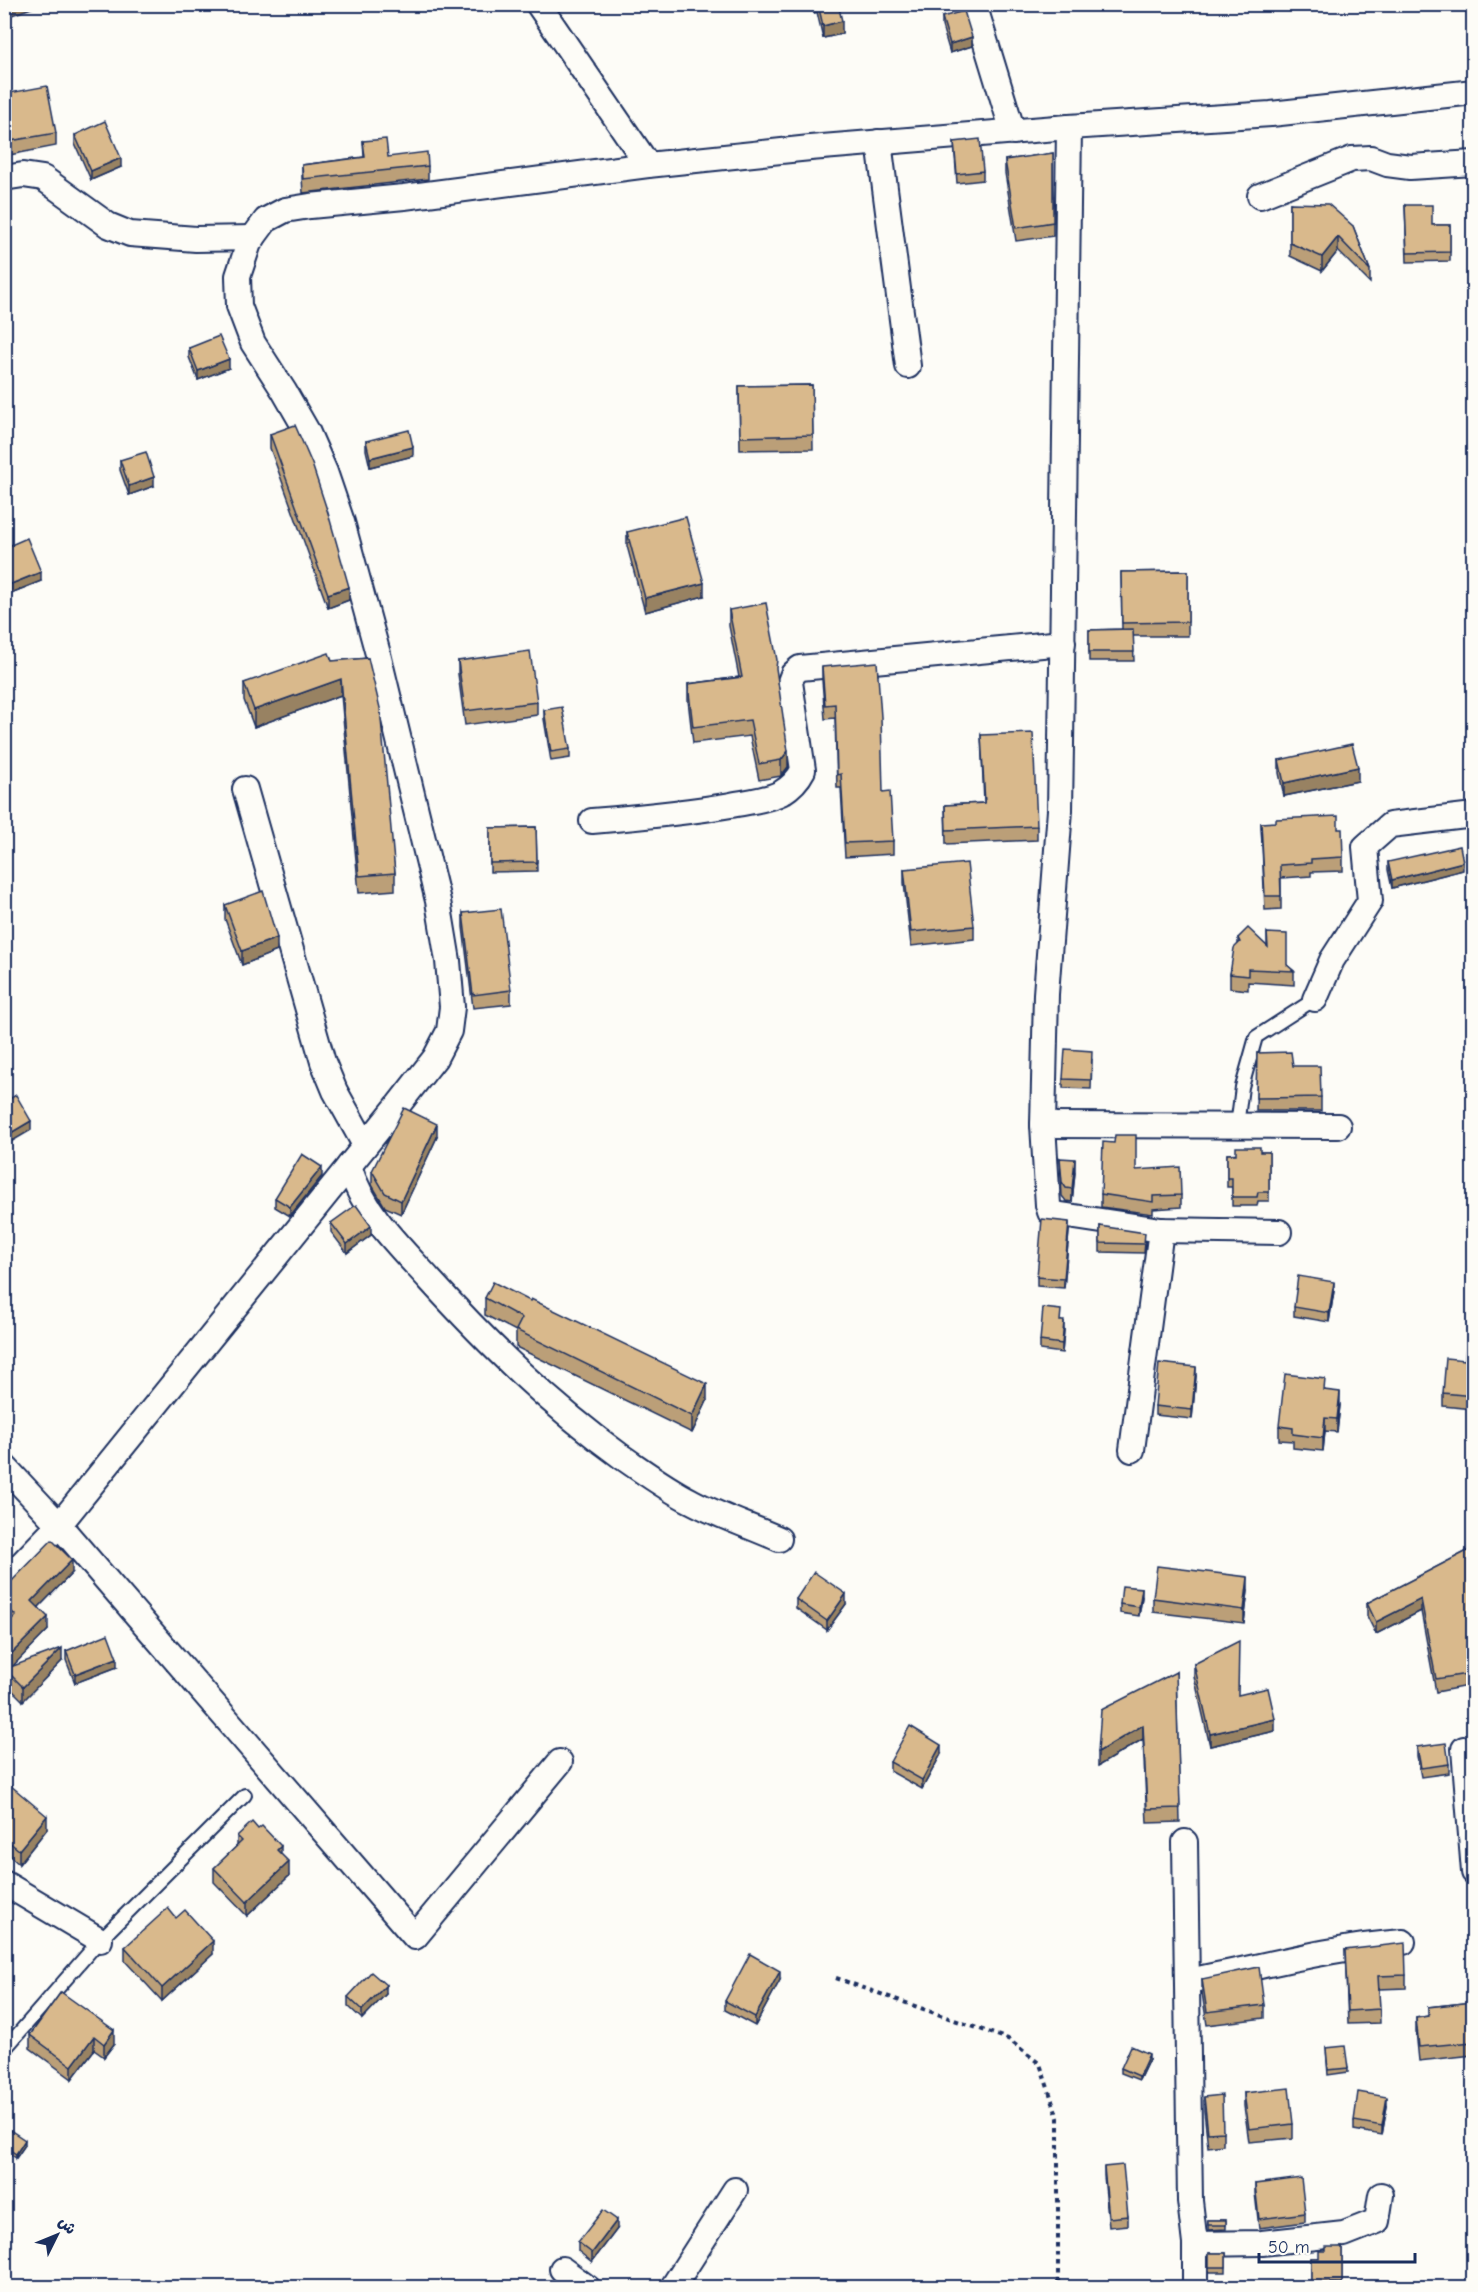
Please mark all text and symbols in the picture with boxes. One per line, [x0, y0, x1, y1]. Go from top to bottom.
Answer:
north arrow [27, 2205, 87, 2265]
text: ش [55, 2213, 80, 2238]
scale bar [1259, 2226, 1415, 2264]
text: 50 m [1268, 2237, 1310, 2258]

